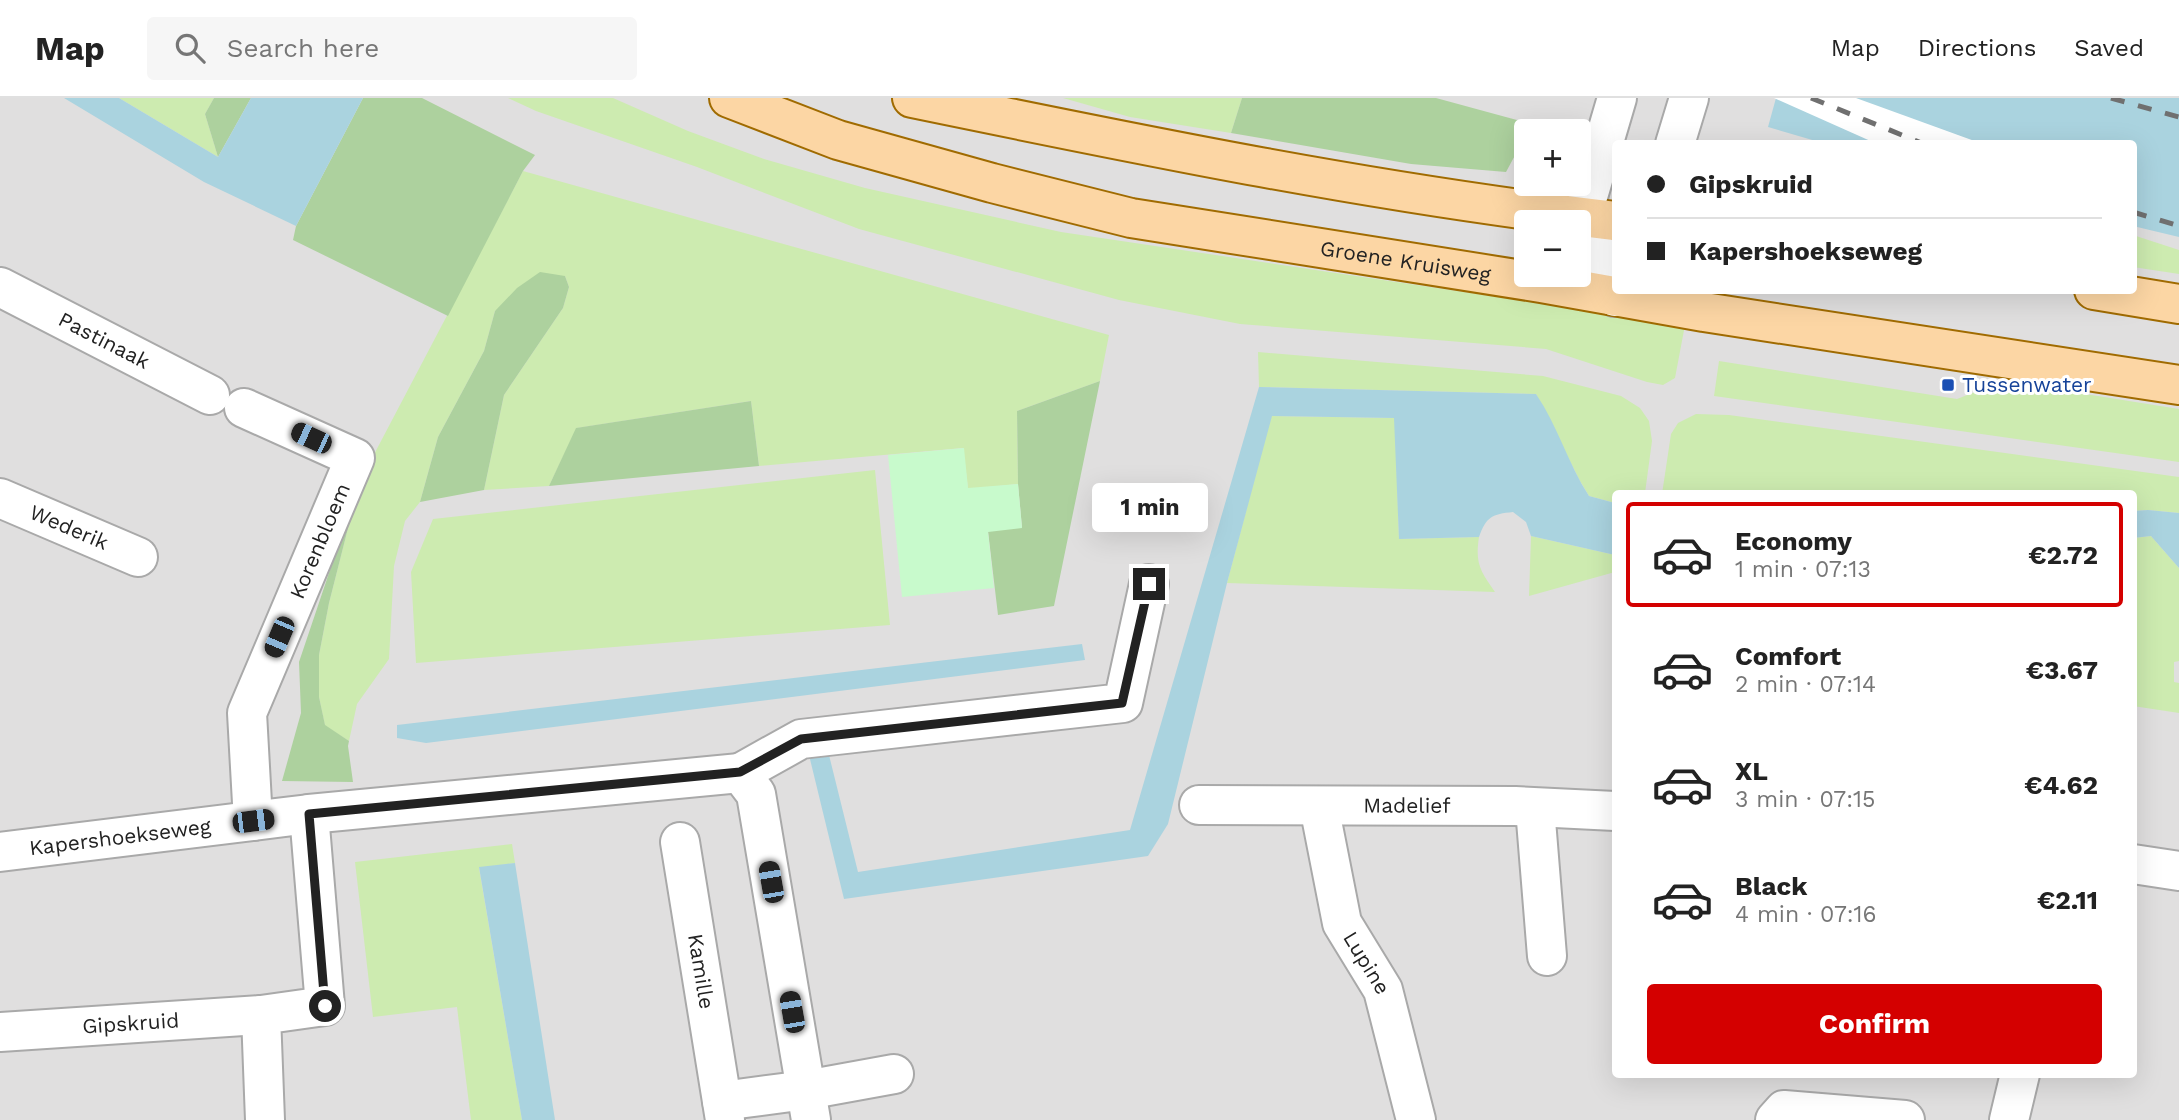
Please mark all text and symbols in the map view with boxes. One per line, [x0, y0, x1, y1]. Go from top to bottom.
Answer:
search box [147, 17, 637, 80]
text: Map [35, 29, 105, 68]
icon: search [171, 29, 209, 67]
text: Search here [227, 33, 379, 63]
text: Map [1831, 34, 1880, 62]
text: Directions [1918, 34, 2036, 62]
text: Saved [2074, 34, 2144, 62]
map controls [1514, 119, 1591, 287]
button: + [1514, 119, 1591, 196]
text: Gipskruid [1689, 169, 1813, 199]
button: − [1514, 210, 1591, 287]
street label: Groene Kruisweg [1319, 235, 1494, 287]
text: Kapershoekseweg [1689, 236, 1922, 266]
street label: Pastinaak [55, 306, 154, 374]
place label: Tussenwater [1962, 372, 2092, 397]
marker: Tussenwater [1940, 377, 1956, 393]
car [288, 420, 335, 456]
street label: Korenbloem [284, 479, 355, 602]
callout: 1 min [1091, 482, 1207, 532]
text: 1 min [1120, 494, 1180, 521]
street label: Wederik [26, 499, 112, 555]
icon: car [1651, 523, 1714, 586]
text: Economy [1735, 526, 1852, 556]
text: €2.72 [2028, 540, 2098, 570]
text: 1 min · 07:13 [1735, 556, 1871, 583]
route end [1133, 568, 1165, 600]
car [262, 614, 297, 660]
icon: car [1651, 638, 1714, 701]
text: Comfort [1735, 641, 1841, 671]
text: €3.67 [2026, 655, 2098, 685]
text: 2 min · 07:14 [1735, 671, 1876, 698]
icon: car [1651, 753, 1714, 816]
text: XL [1735, 756, 1768, 786]
text: €4.62 [2024, 770, 2098, 800]
text: 3 min · 07:15 [1735, 786, 1875, 813]
street label: Madelief [1363, 793, 1451, 818]
car [231, 808, 276, 834]
street label: Kapershoekseweg [28, 813, 213, 860]
car [758, 859, 785, 905]
icon: car [1651, 868, 1714, 931]
text: Black [1735, 871, 1807, 901]
text: €2.11 [2037, 885, 2098, 915]
text: 4 min · 07:16 [1735, 901, 1877, 928]
street label: Lupine [1338, 927, 1396, 999]
street label: Kamille [683, 932, 720, 1011]
button: Confirm [1647, 984, 2102, 1064]
car [779, 989, 806, 1035]
route start [309, 990, 341, 1022]
street label: Gipskruid [81, 1007, 180, 1039]

